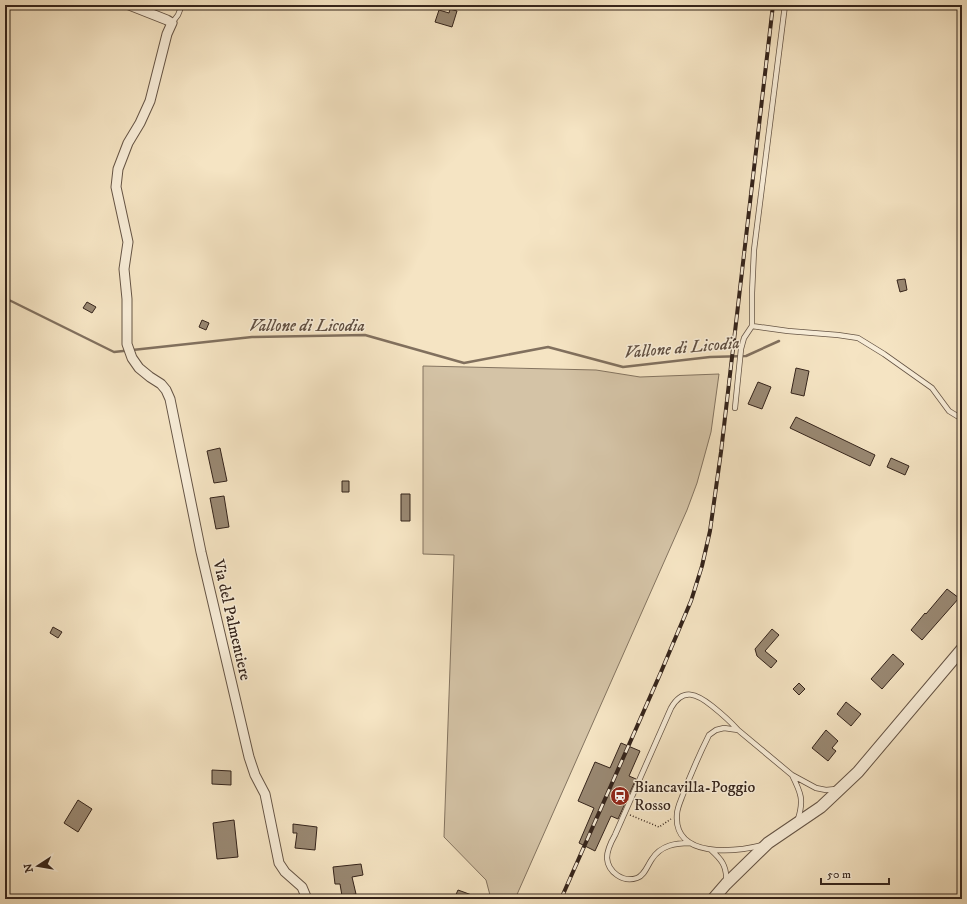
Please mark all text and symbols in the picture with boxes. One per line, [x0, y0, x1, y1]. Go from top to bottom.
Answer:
water label: Vallone di Licodia [249, 315, 365, 337]
water label: Vallone di Licodia [623, 332, 741, 364]
street label: Via del Palmentiere [208, 557, 256, 683]
place label: Biancavilla-Poggio Rosso [634, 777, 755, 815]
station icon: Biancavilla-Poggio Rosso [609, 785, 631, 807]
north arrow [18, 846, 58, 886]
scale bar [821, 860, 889, 886]
text: N [21, 862, 37, 874]
text: 50 m [827, 867, 851, 882]

